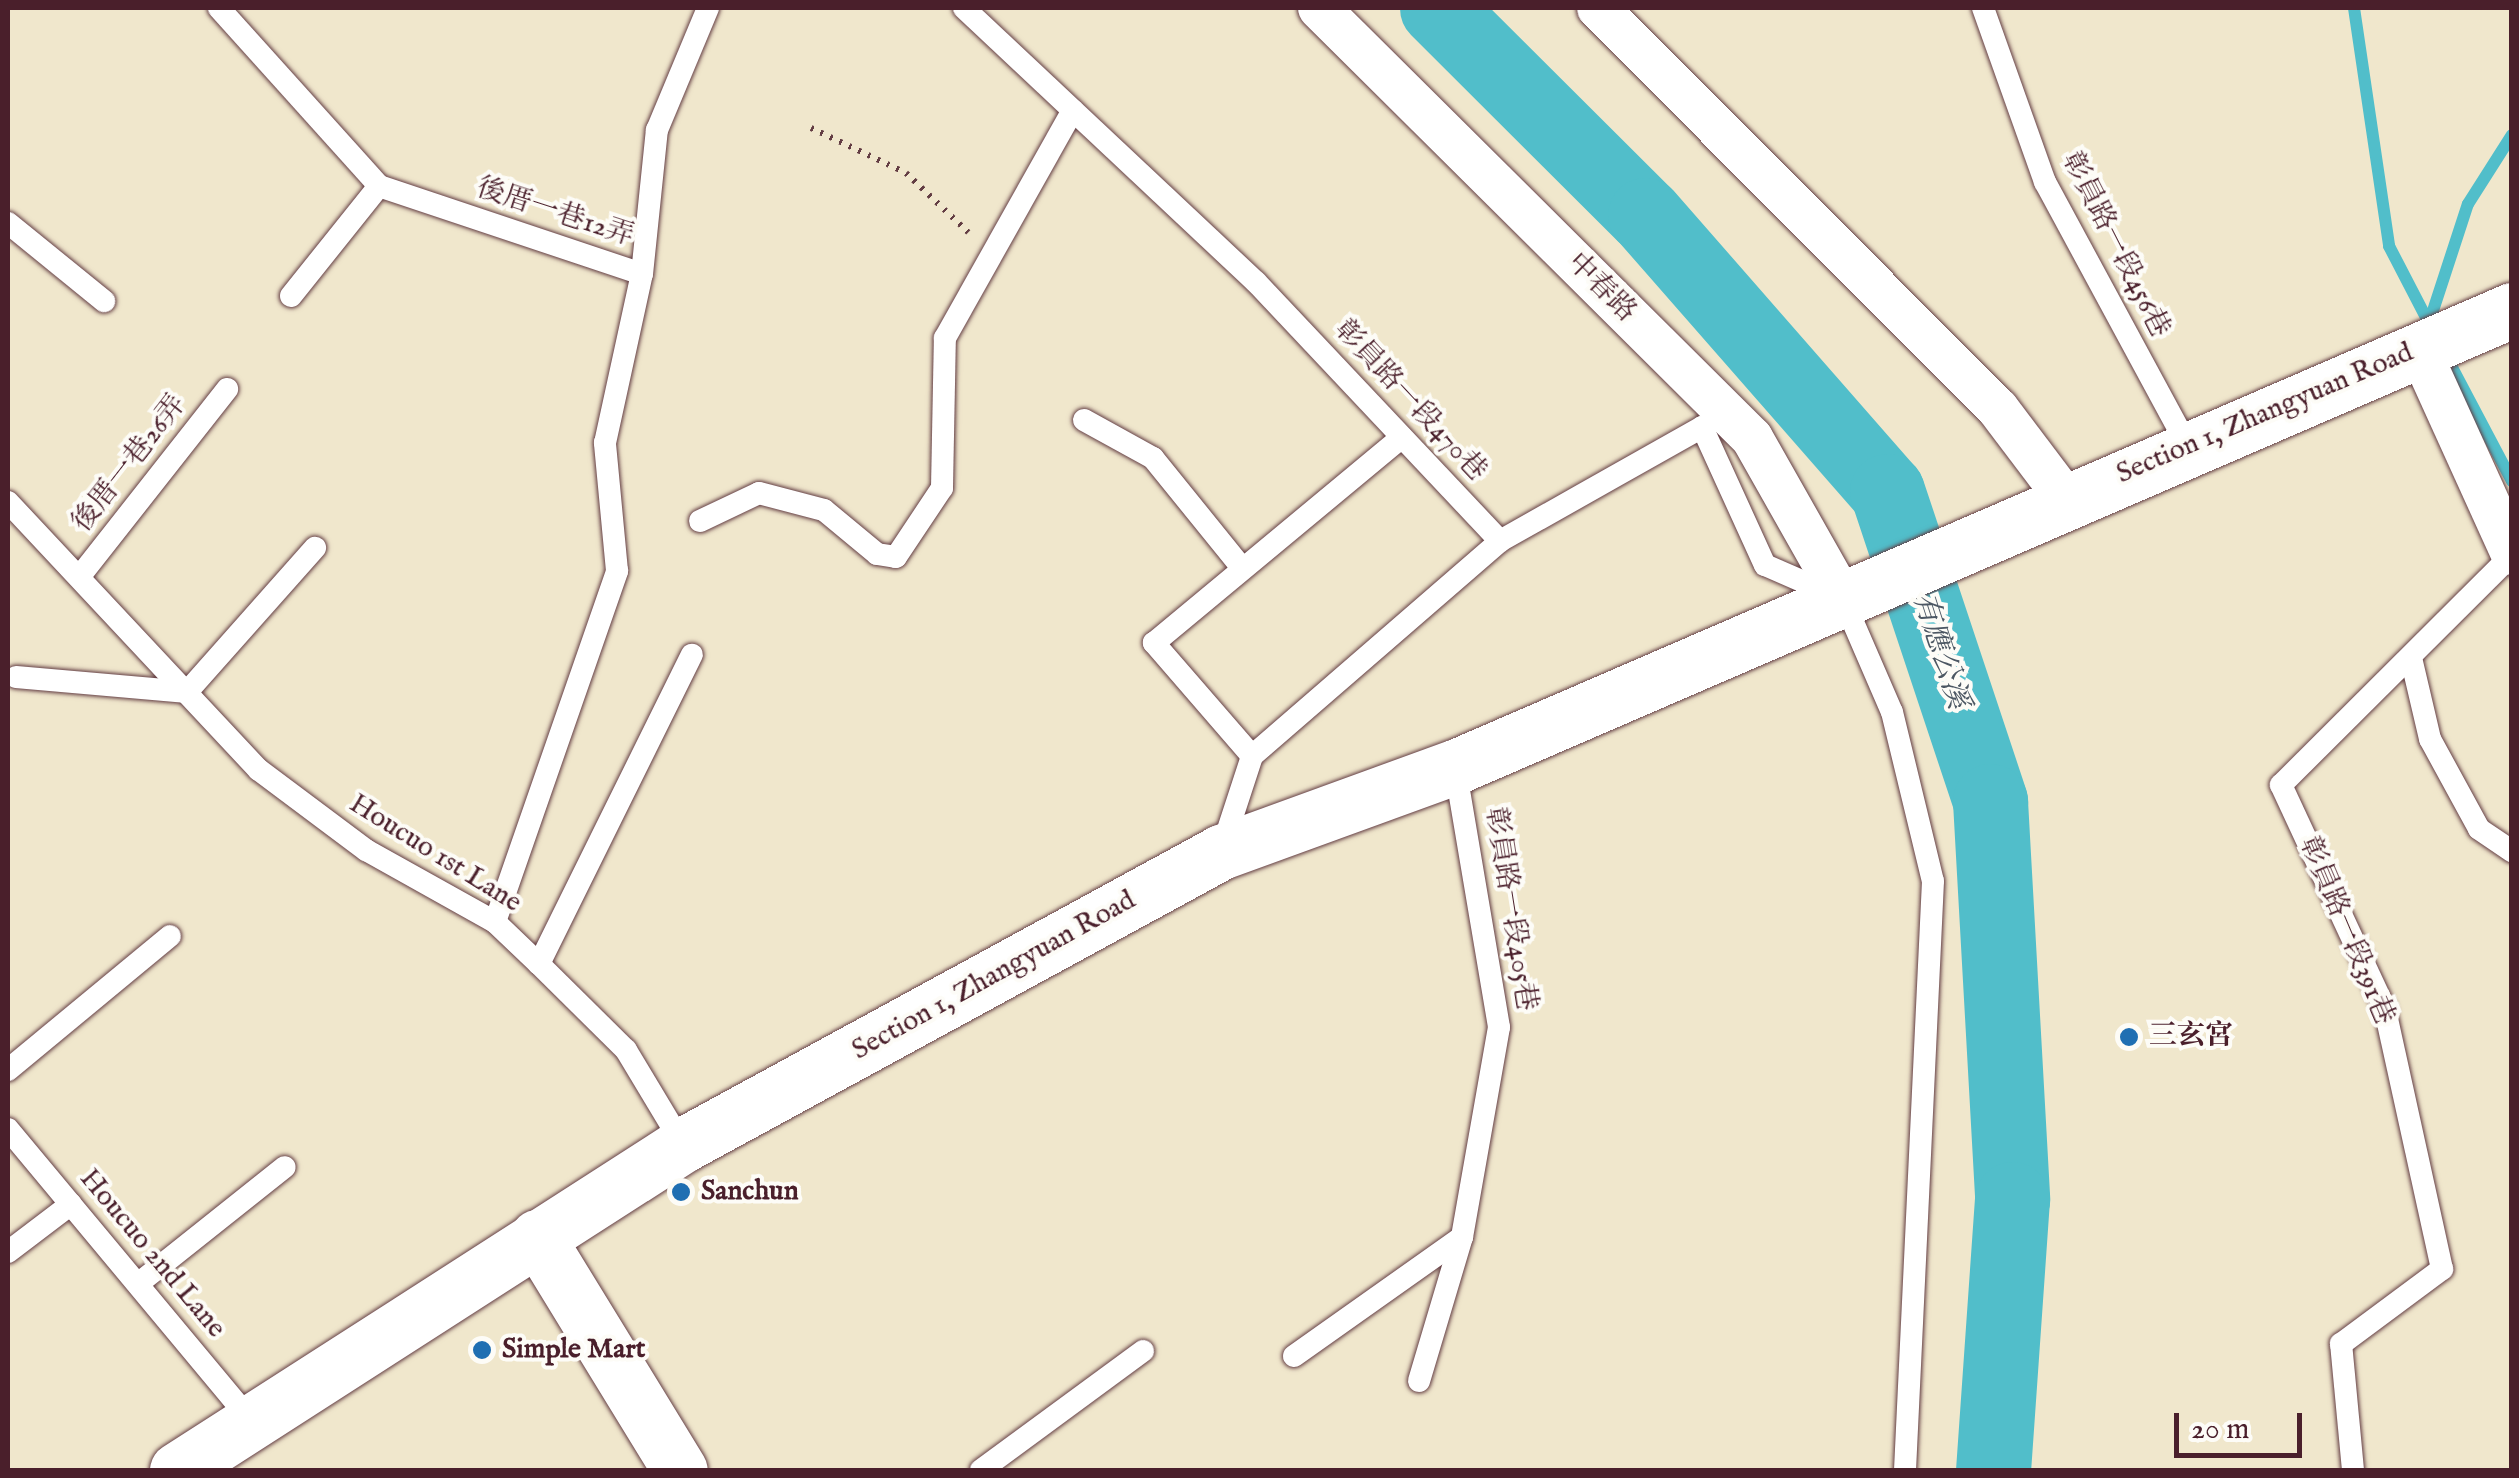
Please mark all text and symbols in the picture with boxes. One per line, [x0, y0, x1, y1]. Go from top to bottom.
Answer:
street label: 彰員路一段456巷 [2054, 147, 2176, 343]
street label: 後厝一巷12弄 [472, 172, 638, 254]
street label: 中春路 [1559, 246, 1643, 330]
street label: 彰員路一段470巷 [1327, 314, 1493, 488]
street label: Section 1, Zhangyuan Road [2112, 336, 2418, 492]
street label: 後厝一巷26弄 [66, 389, 194, 539]
water label: 有應公溪 [1904, 588, 1976, 714]
street label: Houcuo 1st Lane [343, 788, 527, 920]
street label: 彰員路一段405巷 [1477, 805, 1543, 1013]
street label: 彰員路一段391巷 [2291, 832, 2401, 1030]
street label: Section 1, Zhangyuan Road [847, 884, 1141, 1068]
place label: 三玄宮 [2149, 1020, 2233, 1054]
marker: 三玄宮 [2118, 1026, 2140, 1048]
street label: Houcuo 2nd Lane [72, 1163, 232, 1345]
place label: Sanchun [701, 1175, 799, 1209]
marker: Sanchun [670, 1181, 692, 1203]
place label: Simple Mart [502, 1333, 645, 1367]
marker: Simple Mart [471, 1339, 493, 1361]
scale bar [2179, 1393, 2306, 1455]
text: 20 m [2191, 1411, 2250, 1449]

